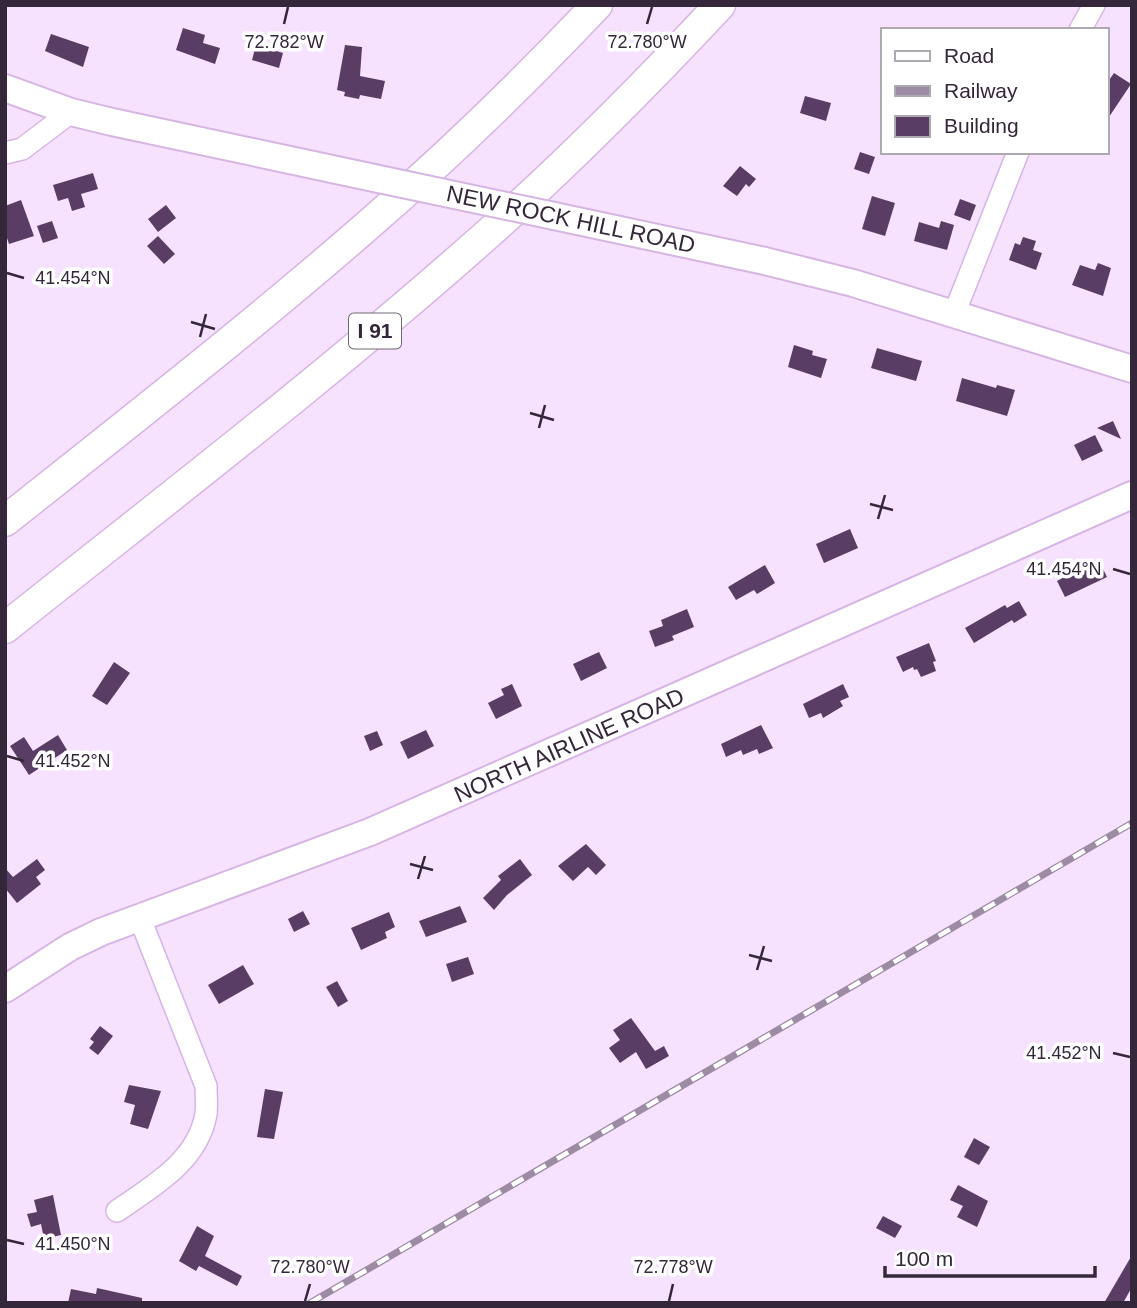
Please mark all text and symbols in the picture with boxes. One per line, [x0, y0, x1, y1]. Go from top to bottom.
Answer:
legend [881, 28, 1109, 154]
text: 72.782°W [244, 32, 324, 52]
text: 72.780°W [607, 32, 687, 52]
text: Road [944, 44, 994, 67]
text: Railway [944, 79, 1018, 102]
text: Building [944, 114, 1019, 137]
street label: NEW ROCK HILL ROAD [444, 180, 698, 258]
text: 41.454°N [35, 268, 111, 288]
road number: I 91 [349, 314, 401, 348]
text: 41.454°N [1026, 559, 1102, 579]
street label: NORTH AIRLINE ROAD [450, 683, 688, 807]
text: 41.452°N [35, 751, 111, 771]
text: 41.452°N [1026, 1043, 1102, 1063]
text: 41.450°N [35, 1234, 111, 1254]
scale bar [885, 1234, 1095, 1278]
text: 100 m [895, 1247, 953, 1270]
text: 72.780°W [270, 1257, 350, 1277]
text: 72.778°W [633, 1257, 713, 1277]

